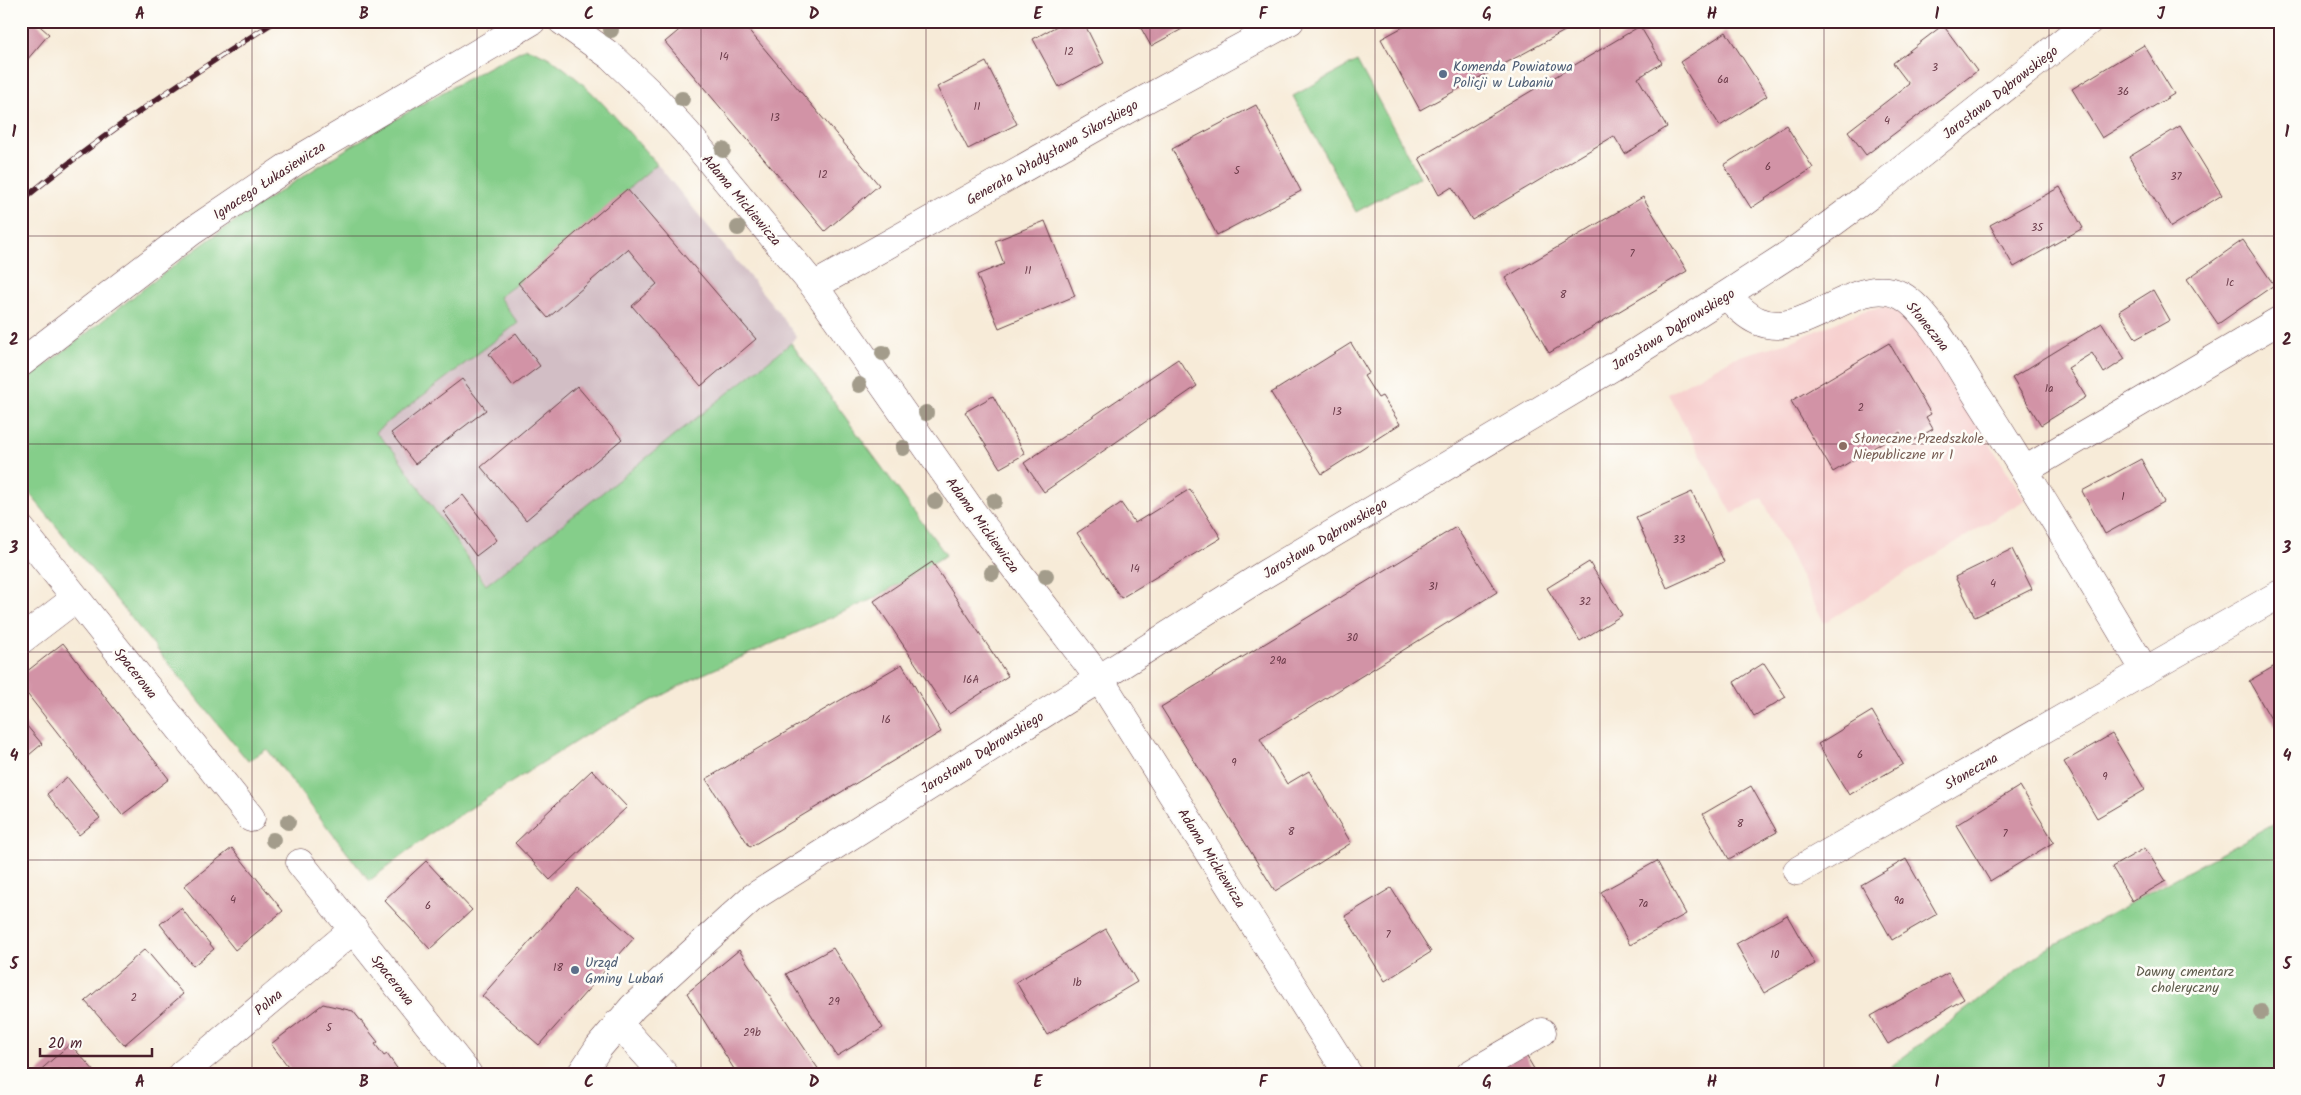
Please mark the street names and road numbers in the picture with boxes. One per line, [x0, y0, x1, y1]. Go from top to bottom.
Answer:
street label: Jarosława Dąbrowskiego [1938, 40, 2063, 145]
street label: Generała Władysława Sikorskiego [962, 94, 1143, 211]
street label: Ignacego Łukasiewicza [209, 136, 330, 226]
street label: Adama Mickiewicza [696, 150, 786, 251]
street label: Jarosława Dąbrowskiego [1608, 283, 1740, 377]
street label: Słoneczna [1900, 297, 1954, 356]
street label: Adama Mickiewicza [940, 473, 1025, 578]
street label: Jarosława Dąbrowskiego [1259, 493, 1392, 585]
street label: Spacerowa [108, 643, 162, 704]
street label: Jarosława Dąbrowskiego [917, 706, 1049, 800]
street label: Słoneczna [1940, 748, 2003, 796]
street label: Adama Mickiewicza [1172, 804, 1251, 913]
street label: Spacerowa [365, 950, 419, 1011]
street label: Polna [250, 984, 288, 1021]

